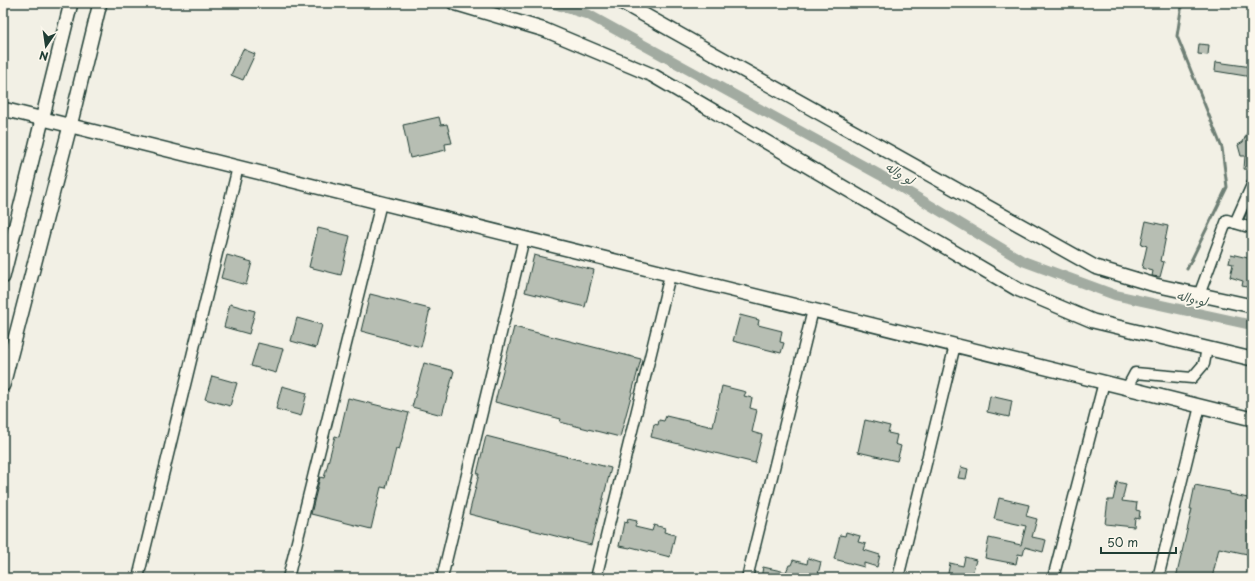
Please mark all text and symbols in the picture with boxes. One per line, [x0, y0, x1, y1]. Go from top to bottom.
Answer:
north arrow [26, 26, 66, 66]
text: N [37, 47, 50, 65]
water label: لو واله [882, 157, 919, 190]
water label: لو واله [1175, 286, 1211, 311]
scale bar [1101, 529, 1176, 555]
text: 50 m [1107, 533, 1138, 551]

